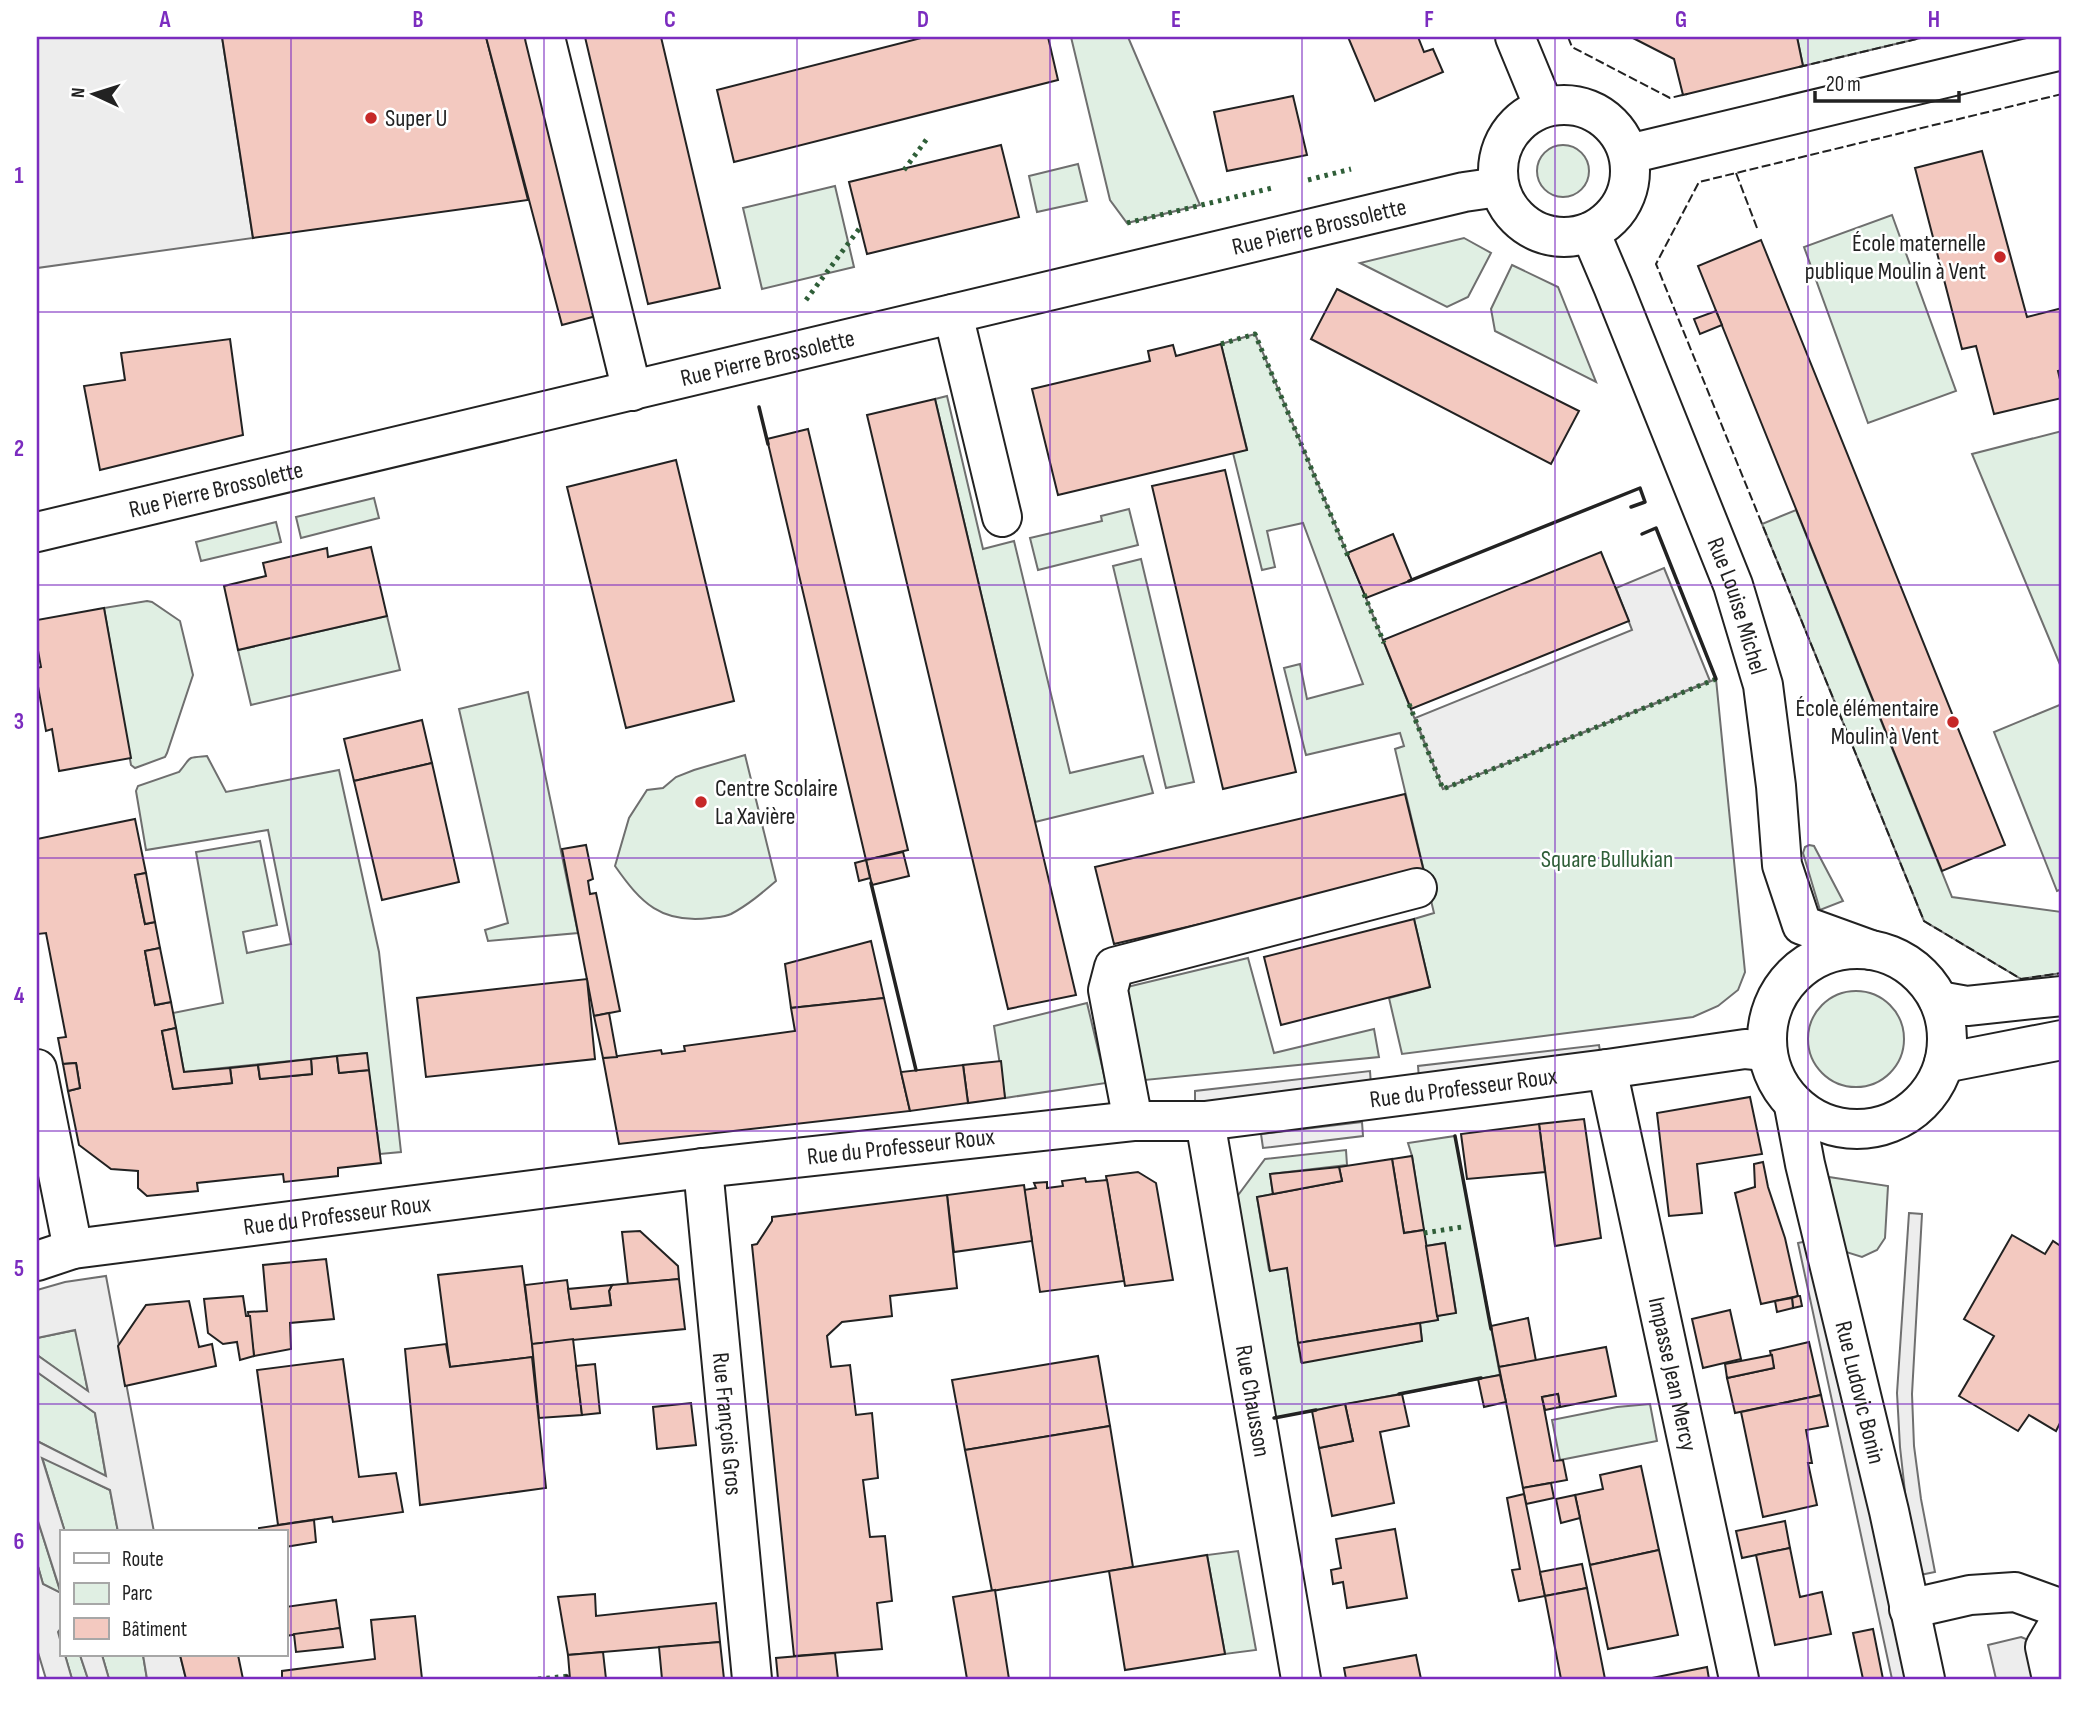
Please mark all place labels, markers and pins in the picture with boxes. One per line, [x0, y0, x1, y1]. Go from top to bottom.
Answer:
place label: Super U [385, 104, 447, 133]
marker: Super U [363, 110, 379, 126]
place label: École maternelle publique Moulin à Vent [1805, 229, 1986, 286]
marker: École maternelle publique Moulin à Vent [1992, 249, 2008, 265]
place label: École élémentaire Moulin à Vent [1796, 694, 1939, 751]
marker: École élémentaire Moulin à Vent [1945, 714, 1961, 730]
place label: Centre Scolaire La Xavière [715, 774, 838, 831]
marker: Centre Scolaire La Xavière [693, 794, 709, 810]

